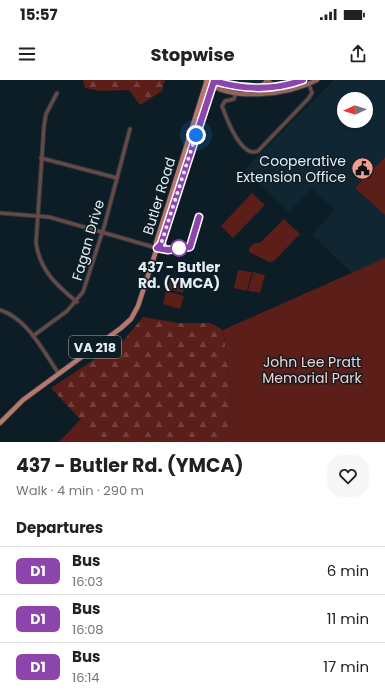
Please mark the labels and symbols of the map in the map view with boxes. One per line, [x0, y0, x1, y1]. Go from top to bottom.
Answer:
north arrow [337, 92, 373, 128]
your location [186, 125, 206, 145]
place label: Cooperative Extension Office [236, 151, 346, 187]
street label: Butler Road [138, 155, 180, 237]
public building icon: Cooperative Extension Office [349, 156, 375, 182]
street label: Fagan Drive [67, 197, 109, 283]
marker: 437 - Butler Rd. (YMCA) [170, 239, 188, 257]
place label: 437 - Butler Rd. (YMCA) [138, 257, 220, 293]
road number: VA 218 [69, 336, 121, 358]
park label: John Lee Pratt Memorial Park [262, 352, 362, 388]

